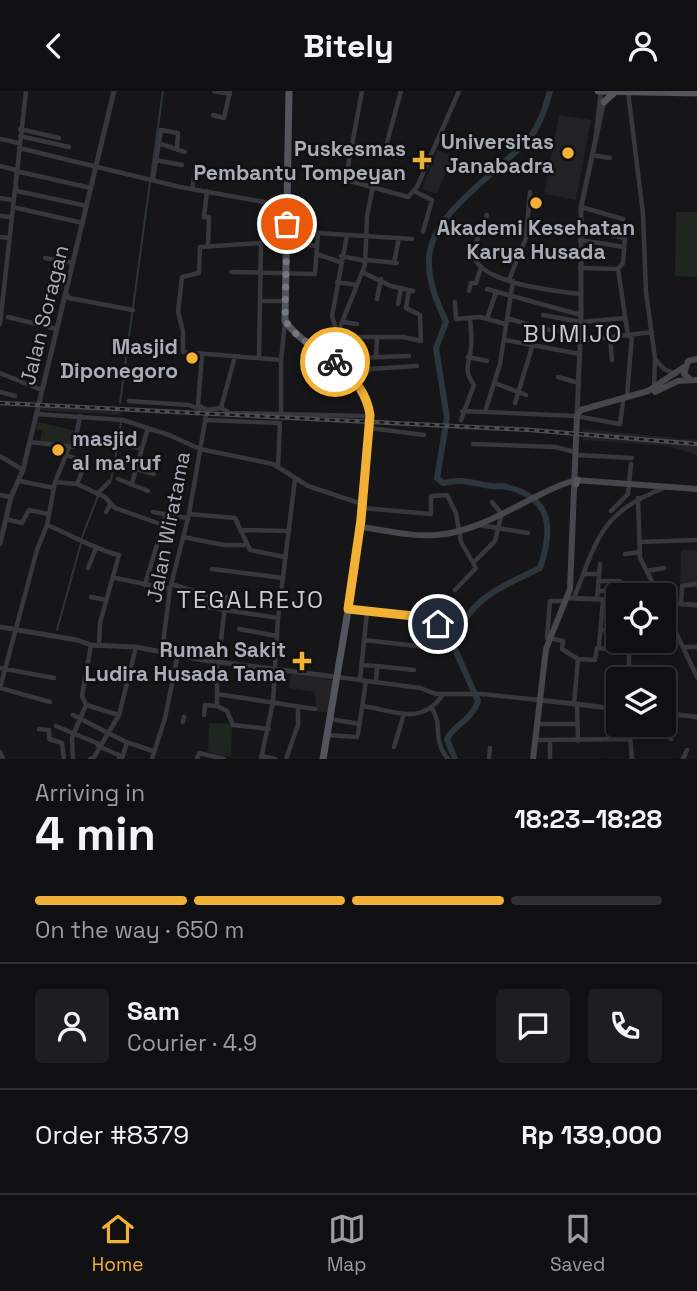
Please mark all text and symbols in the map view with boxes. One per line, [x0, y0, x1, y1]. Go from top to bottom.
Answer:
text: Bitely [303, 26, 394, 66]
icon: back [35, 27, 73, 65]
icon: person [624, 27, 662, 65]
place label: Universitas Janabadra [441, 128, 554, 179]
place label: Puskesmas Pembantu Tompeyan [193, 135, 406, 186]
marker: Universitas Janabadra [560, 145, 576, 161]
marker: Puskesmas Pembantu Tompeyan [412, 150, 432, 170]
pin [257, 194, 317, 254]
marker: Akademi Kesehatan Karya Husada [528, 195, 544, 211]
icon: bag [268, 205, 306, 243]
place label: Akademi Kesehatan Karya Husada [437, 214, 635, 265]
street label: Jalan Soragan [14, 242, 74, 388]
district label: BUMIJO [523, 318, 623, 349]
courier [300, 327, 370, 397]
place label: Masjid Diponegoro [60, 333, 178, 384]
icon: bike [316, 343, 354, 381]
marker: Masjid Diponegoro [184, 350, 200, 366]
place label: masjid al ma'ruf [72, 425, 161, 476]
marker: masjid al ma'ruf [50, 442, 66, 458]
street label: Jalan Wiratama [140, 449, 196, 605]
map controls [606, 583, 676, 737]
button: locate [606, 583, 676, 653]
district label: TEGALREJO [177, 584, 325, 615]
pin [408, 594, 468, 654]
icon: home [419, 605, 457, 643]
place label: Rumah Sakit Ludira Husada Tama [85, 636, 286, 687]
marker: Rumah Sakit Ludira Husada Tama [292, 651, 312, 671]
button: layers [606, 667, 676, 737]
text: Arriving in [35, 778, 145, 808]
text: 18:23–18:28 [514, 802, 662, 836]
text: 4 min [35, 805, 156, 863]
text: On the way · 650 m [35, 915, 244, 945]
button: person [35, 989, 109, 1063]
button: chat [496, 989, 570, 1063]
button: phone [588, 989, 662, 1063]
text: Sam [127, 994, 180, 1028]
text: Courier · 4.9 [127, 1028, 257, 1058]
text: Order #8379 [35, 1118, 189, 1152]
text: Rp 139,000 [521, 1118, 662, 1152]
tab: Home [92, 1210, 143, 1277]
tab: Map [327, 1210, 366, 1277]
tab: Saved [550, 1210, 605, 1277]

